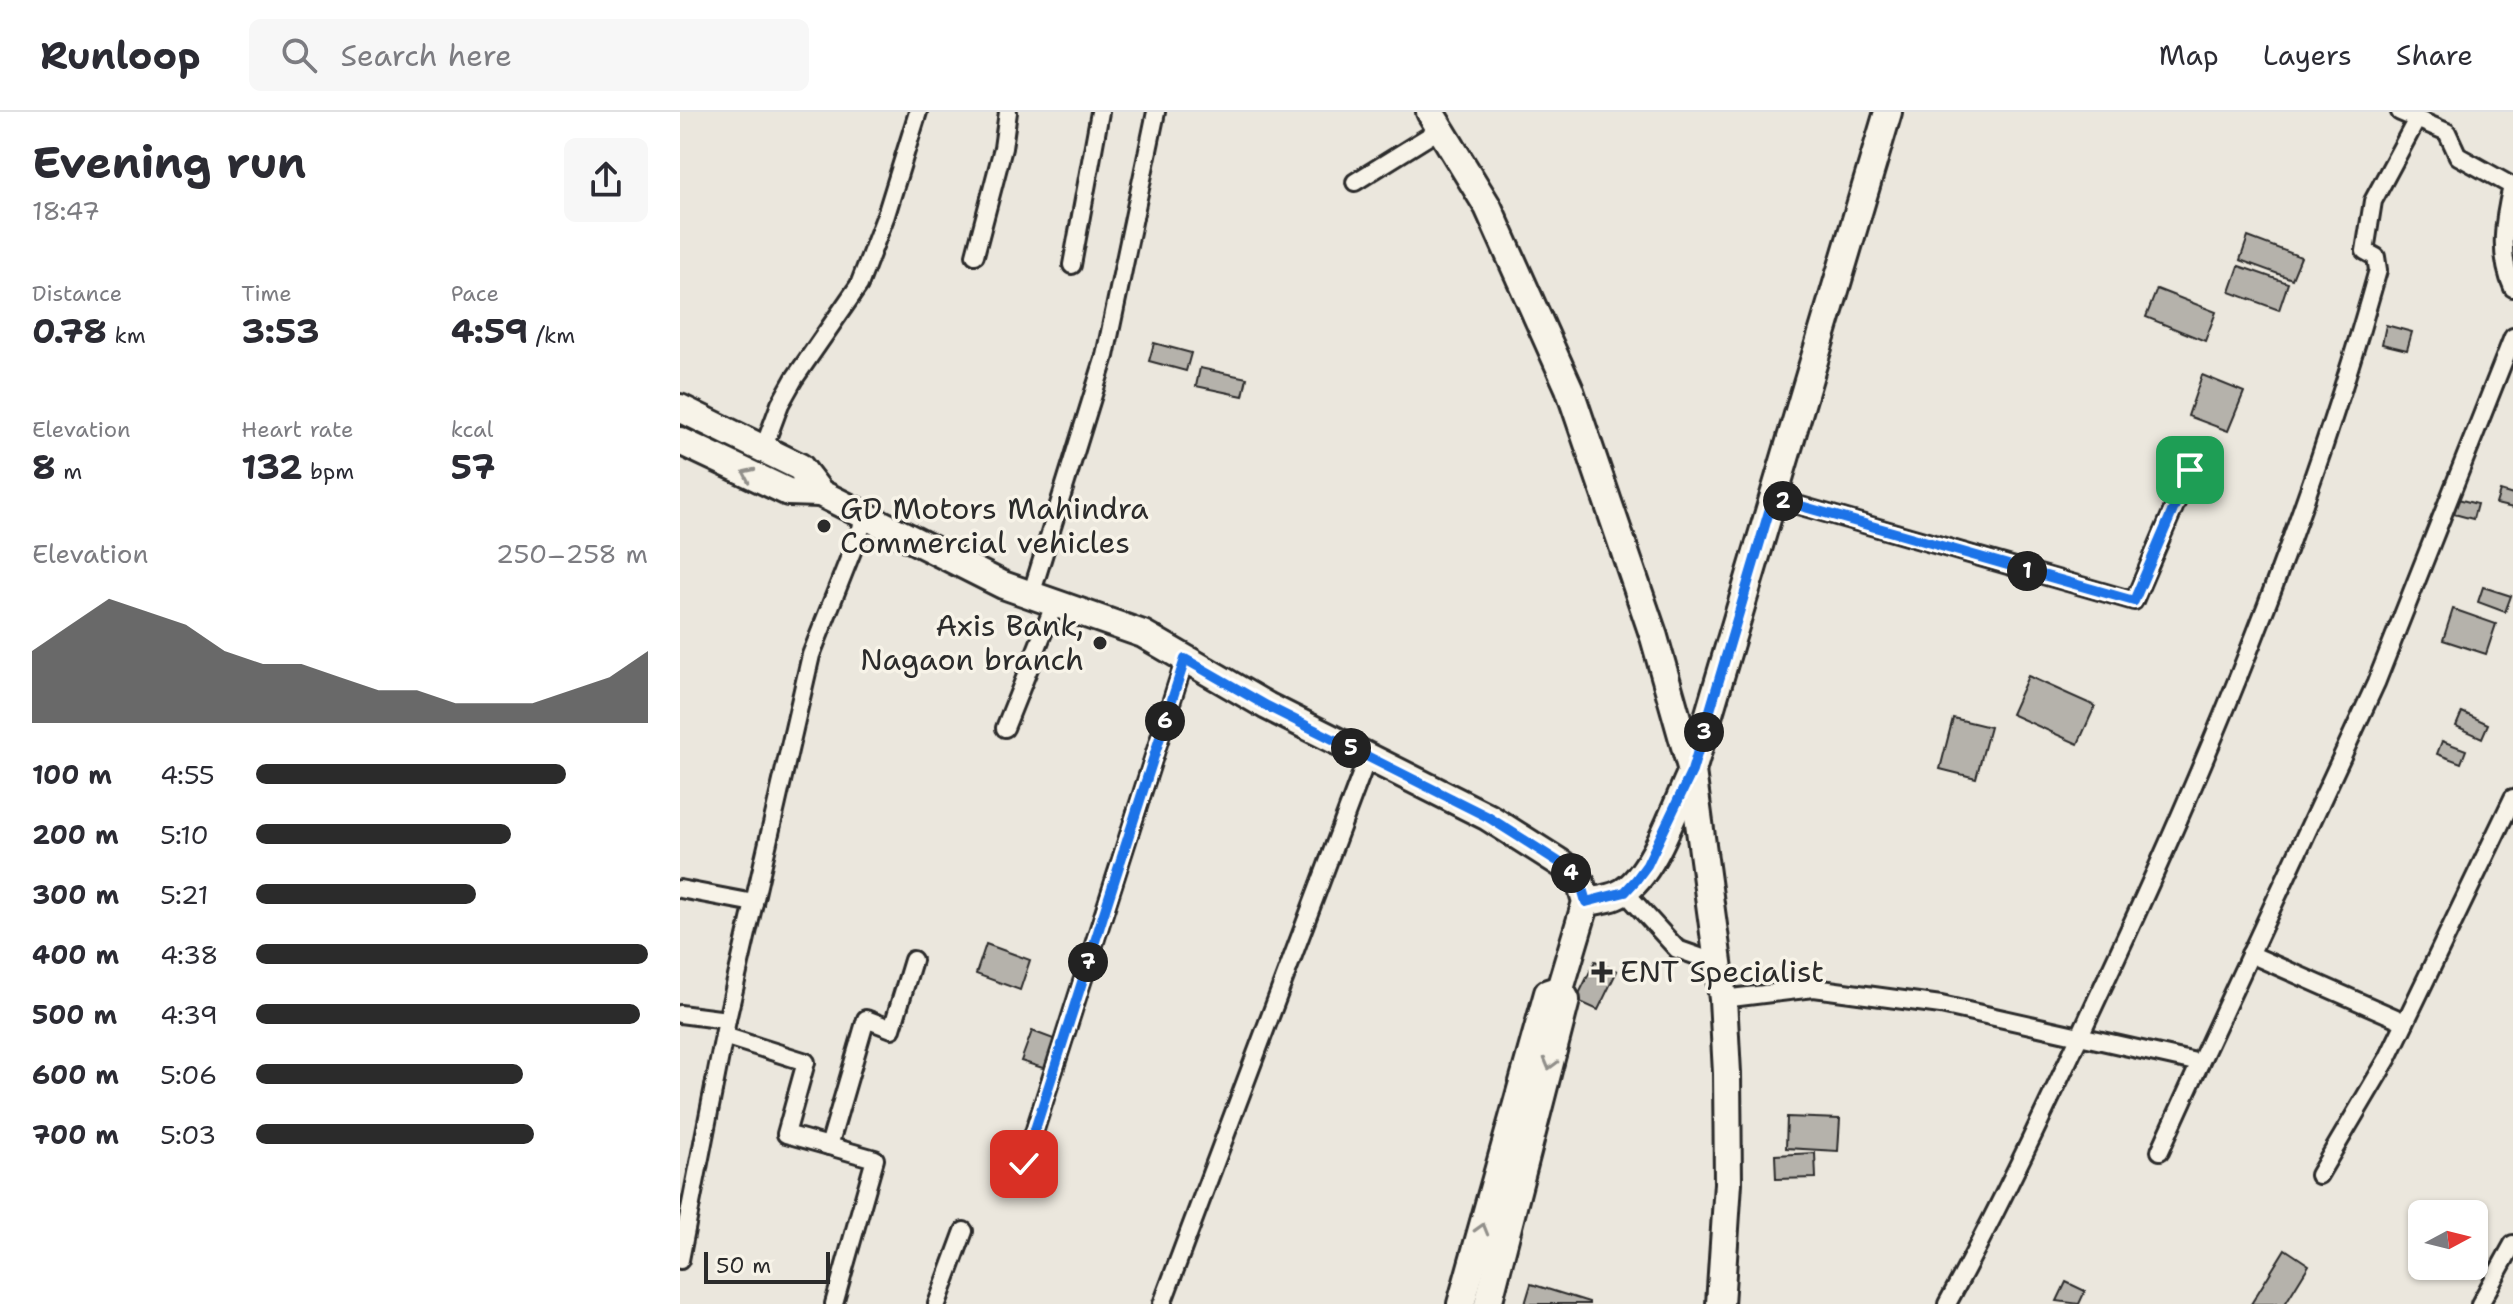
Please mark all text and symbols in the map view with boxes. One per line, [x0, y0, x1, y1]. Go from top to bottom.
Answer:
search box [249, 19, 809, 91]
text: Runloop [40, 30, 201, 81]
icon: search [277, 33, 321, 77]
text: Search here [341, 35, 512, 76]
text: Map [2159, 36, 2219, 74]
text: Layers [2263, 36, 2352, 74]
text: Share [2396, 36, 2473, 74]
text: Evening run [32, 133, 306, 192]
button: share [564, 138, 648, 222]
text: 18:47 [32, 193, 100, 228]
text: Distance [32, 279, 122, 308]
text: Time [241, 279, 292, 308]
text: Pace [451, 279, 499, 308]
text: 0.78 [32, 308, 107, 354]
text: 3:53 [241, 308, 320, 354]
text: 4:59 [451, 308, 528, 354]
text: km [107, 321, 146, 350]
text: /km [528, 321, 575, 350]
text: Elevation [32, 415, 130, 444]
text: Heart rate [241, 415, 353, 444]
text: kcal [451, 415, 493, 444]
pin [2156, 436, 2224, 504]
text: 8 [32, 444, 56, 490]
text: 132 [241, 444, 303, 490]
text: 57 [451, 444, 495, 490]
icon: arrive [2168, 448, 2212, 492]
text: m [56, 457, 82, 486]
text: bpm [303, 457, 354, 486]
one-way arrow [742, 468, 756, 484]
pin: 2 [1763, 481, 1803, 521]
text: 2 [1775, 486, 1791, 515]
place label: GD Motors Mahindra Commercial vehicles [840, 488, 1149, 563]
marker: GD Motors Mahindra Commercial vehicles [815, 517, 833, 535]
text: Elevation [32, 536, 148, 571]
text: 250–258 m [496, 536, 648, 571]
pin: 1 [2007, 551, 2047, 591]
text: 1 [2022, 556, 2032, 585]
place label: Axis Bank, Nagaon branch [860, 605, 1084, 680]
marker: Axis Bank, Nagaon branch [1091, 634, 1109, 652]
pin: 6 [1145, 701, 1185, 741]
text: 6 [1157, 706, 1173, 735]
pin: 3 [1684, 712, 1724, 752]
text: 3 [1696, 717, 1712, 746]
pin: 5 [1331, 728, 1371, 768]
text: 5 [1344, 733, 1358, 762]
text: 100 m [32, 757, 112, 792]
text: 4:55 [160, 757, 215, 792]
text: 200 m [32, 817, 119, 852]
text: 5:10 [160, 817, 209, 852]
pin: 4 [1551, 853, 1591, 893]
text: 4 [1563, 858, 1579, 887]
text: 300 m [32, 877, 119, 912]
text: 5:21 [160, 877, 209, 912]
text: 400 m [32, 937, 119, 972]
text: 4:38 [160, 937, 219, 972]
pin: 7 [1068, 942, 1108, 982]
text: 7 [1080, 947, 1096, 976]
place label: ENT Specialist [1620, 951, 1824, 992]
marker: ENT Specialist [1591, 961, 1613, 983]
text: 500 m [32, 997, 117, 1032]
text: 4:39 [160, 997, 218, 1032]
one-way arrow [1542, 1056, 1559, 1070]
text: 600 m [32, 1057, 119, 1092]
text: 5:06 [160, 1057, 217, 1092]
text: 700 m [32, 1117, 119, 1152]
text: 5:03 [160, 1117, 216, 1152]
pin [990, 1130, 1058, 1198]
icon: check [1002, 1142, 1046, 1186]
north arrow [2408, 1200, 2488, 1280]
map controls [2408, 1200, 2488, 1280]
one-way arrow [1473, 1222, 1489, 1236]
scale bar [704, 1248, 830, 1284]
text: 50 m [716, 1251, 771, 1280]

